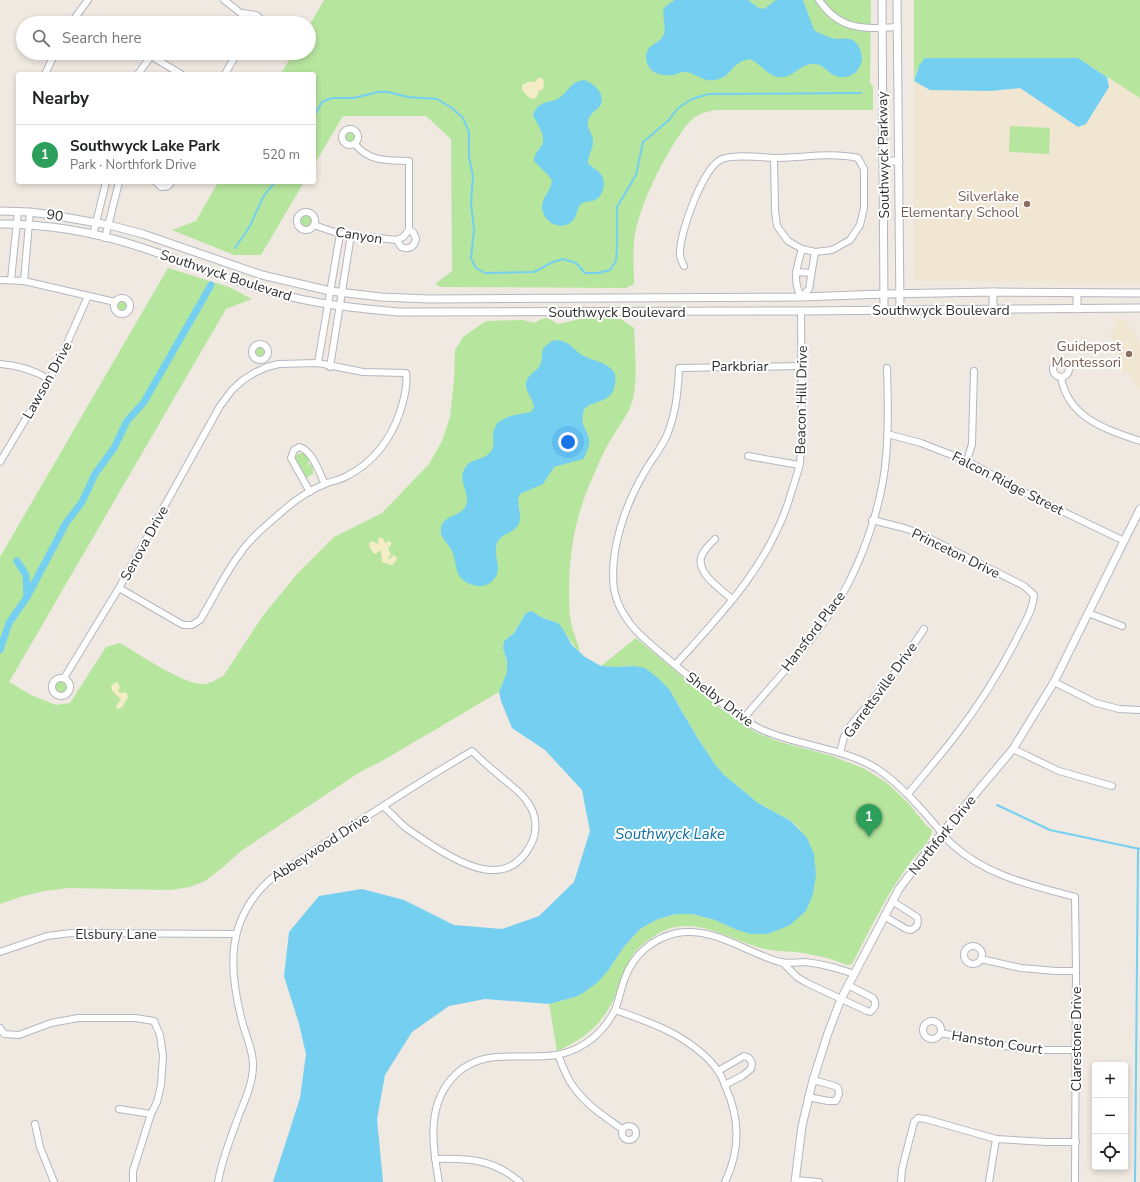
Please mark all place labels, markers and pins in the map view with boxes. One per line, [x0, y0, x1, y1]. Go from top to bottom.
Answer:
place label: Silverlake Elementary School [901, 187, 1020, 222]
marker: Silverlake Elementary School [1022, 199, 1032, 209]
place label: Guidepost Montessori [1052, 337, 1121, 372]
marker: Guidepost Montessori [1124, 349, 1134, 359]
pin: 1 [856, 804, 882, 837]

